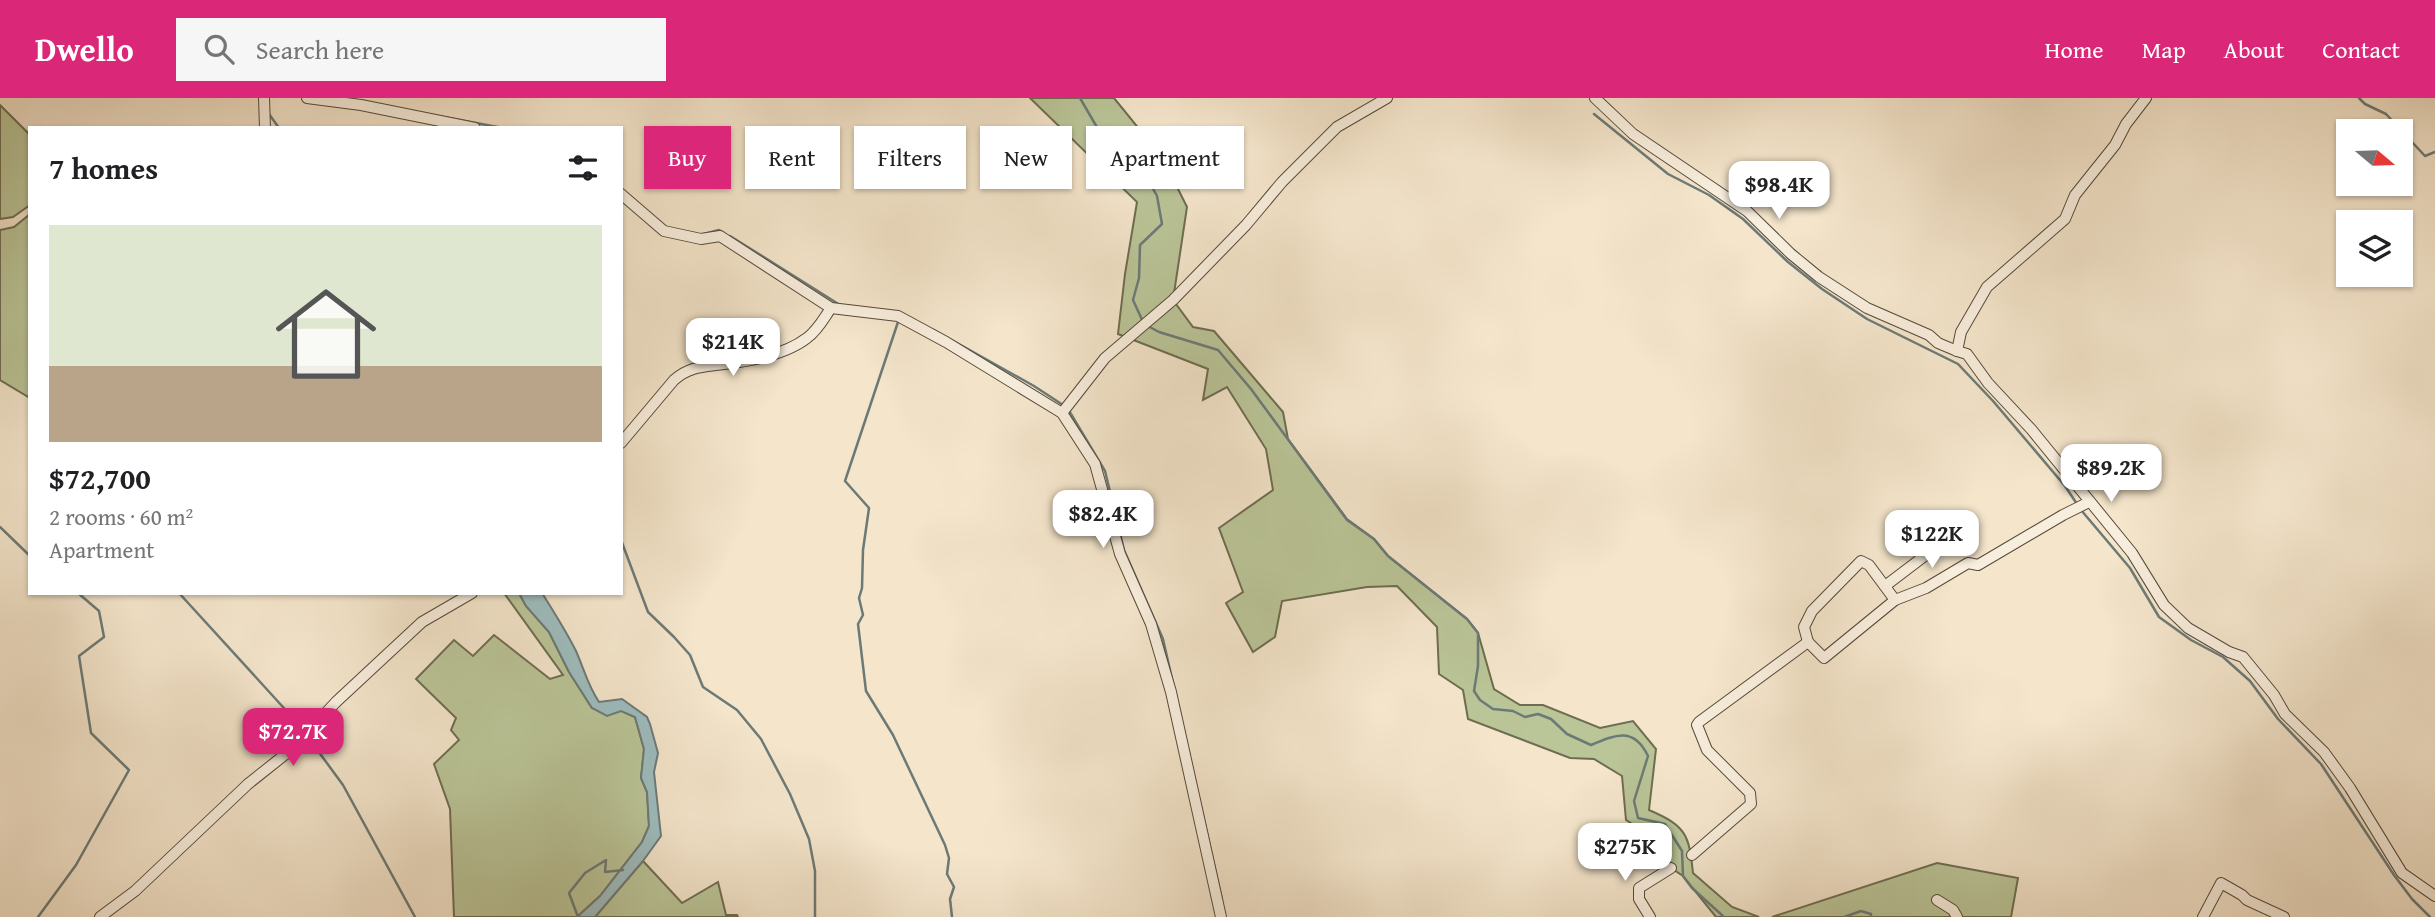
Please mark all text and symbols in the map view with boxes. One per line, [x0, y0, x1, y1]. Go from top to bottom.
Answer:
search box [176, 18, 666, 81]
text: Dwello [35, 25, 134, 73]
icon: search [200, 30, 238, 68]
text: Search here [256, 30, 384, 69]
text: Home [2045, 32, 2104, 67]
text: Map [2142, 32, 2186, 67]
text: About [2224, 32, 2284, 67]
text: Contact [2322, 32, 2400, 67]
north arrow [2336, 119, 2413, 196]
map controls [2336, 119, 2413, 287]
chip: Buy [644, 126, 731, 189]
chip: Rent [745, 126, 840, 189]
chip: Filters [854, 126, 966, 189]
chip: New [980, 126, 1072, 189]
chip: Apartment [1086, 126, 1244, 189]
text: 7 homes [49, 146, 158, 190]
icon: filters [564, 149, 602, 187]
pin: $98.4K [1722, 162, 1836, 221]
text: $98.4K [1745, 167, 1813, 200]
button: layers [2336, 210, 2413, 287]
icon: home [263, 271, 389, 397]
pin: $214K [684, 318, 782, 378]
text: $214K [702, 324, 764, 357]
pin: $89.2K [2054, 444, 2168, 504]
text: $89.2K [2077, 450, 2145, 483]
text: $72,700 [49, 456, 151, 500]
pin: $82.4K [1046, 490, 1160, 550]
text: $82.4K [1069, 496, 1137, 529]
text: 2 rooms · 60 m² [49, 500, 193, 533]
pin: $122K [1883, 510, 1981, 570]
text: $122K [1901, 516, 1963, 549]
text: Apartment [49, 533, 154, 566]
pin: $72.7K [236, 708, 350, 768]
text: $72.7K [259, 714, 327, 747]
pin: $275K [1576, 824, 1674, 883]
text: $275K [1594, 829, 1656, 862]

